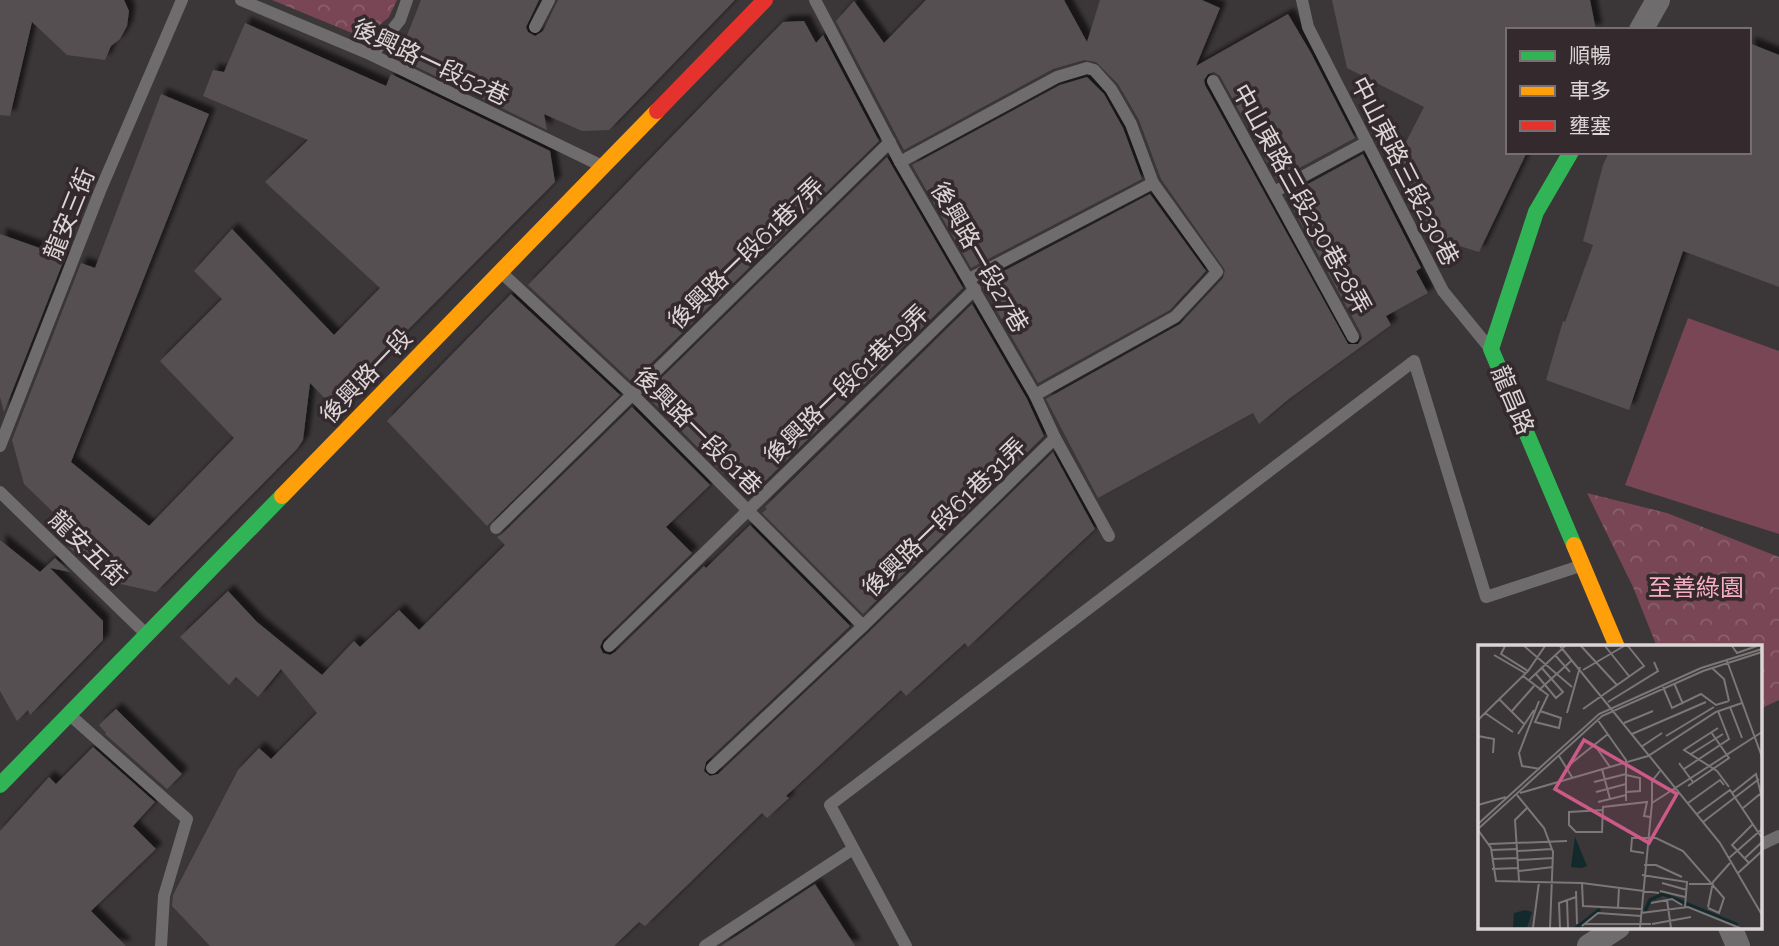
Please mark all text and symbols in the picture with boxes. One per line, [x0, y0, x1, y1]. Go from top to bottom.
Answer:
street label: 後興路一段52巷 [348, 13, 514, 111]
legend [1506, 28, 1751, 154]
text: 順暢 [1569, 43, 1611, 68]
street label: 中山東路三段230巷 [1345, 72, 1465, 270]
text: 車多 [1569, 78, 1611, 103]
street label: 中山東路三段230巷28弄 [1227, 79, 1377, 319]
text: 壅塞 [1569, 113, 1611, 138]
street label: 龍安三街 [38, 164, 100, 264]
street label: 後興路一段61巷7弄 [662, 171, 830, 335]
street label: 後興路一段27巷 [925, 176, 1035, 338]
street label: 後興路一段61巷19弄 [758, 298, 934, 470]
street label: 後興路一段 [314, 323, 418, 429]
street label: 後興路一段61巷 [628, 361, 768, 501]
street label: 龍昌路 [1486, 361, 1540, 439]
street label: 後興路一段61巷31弄 [856, 432, 1032, 602]
street label: 龍安五街 [43, 504, 133, 592]
park label: 至善綠園 [1648, 573, 1744, 602]
inset map [1478, 645, 1762, 928]

